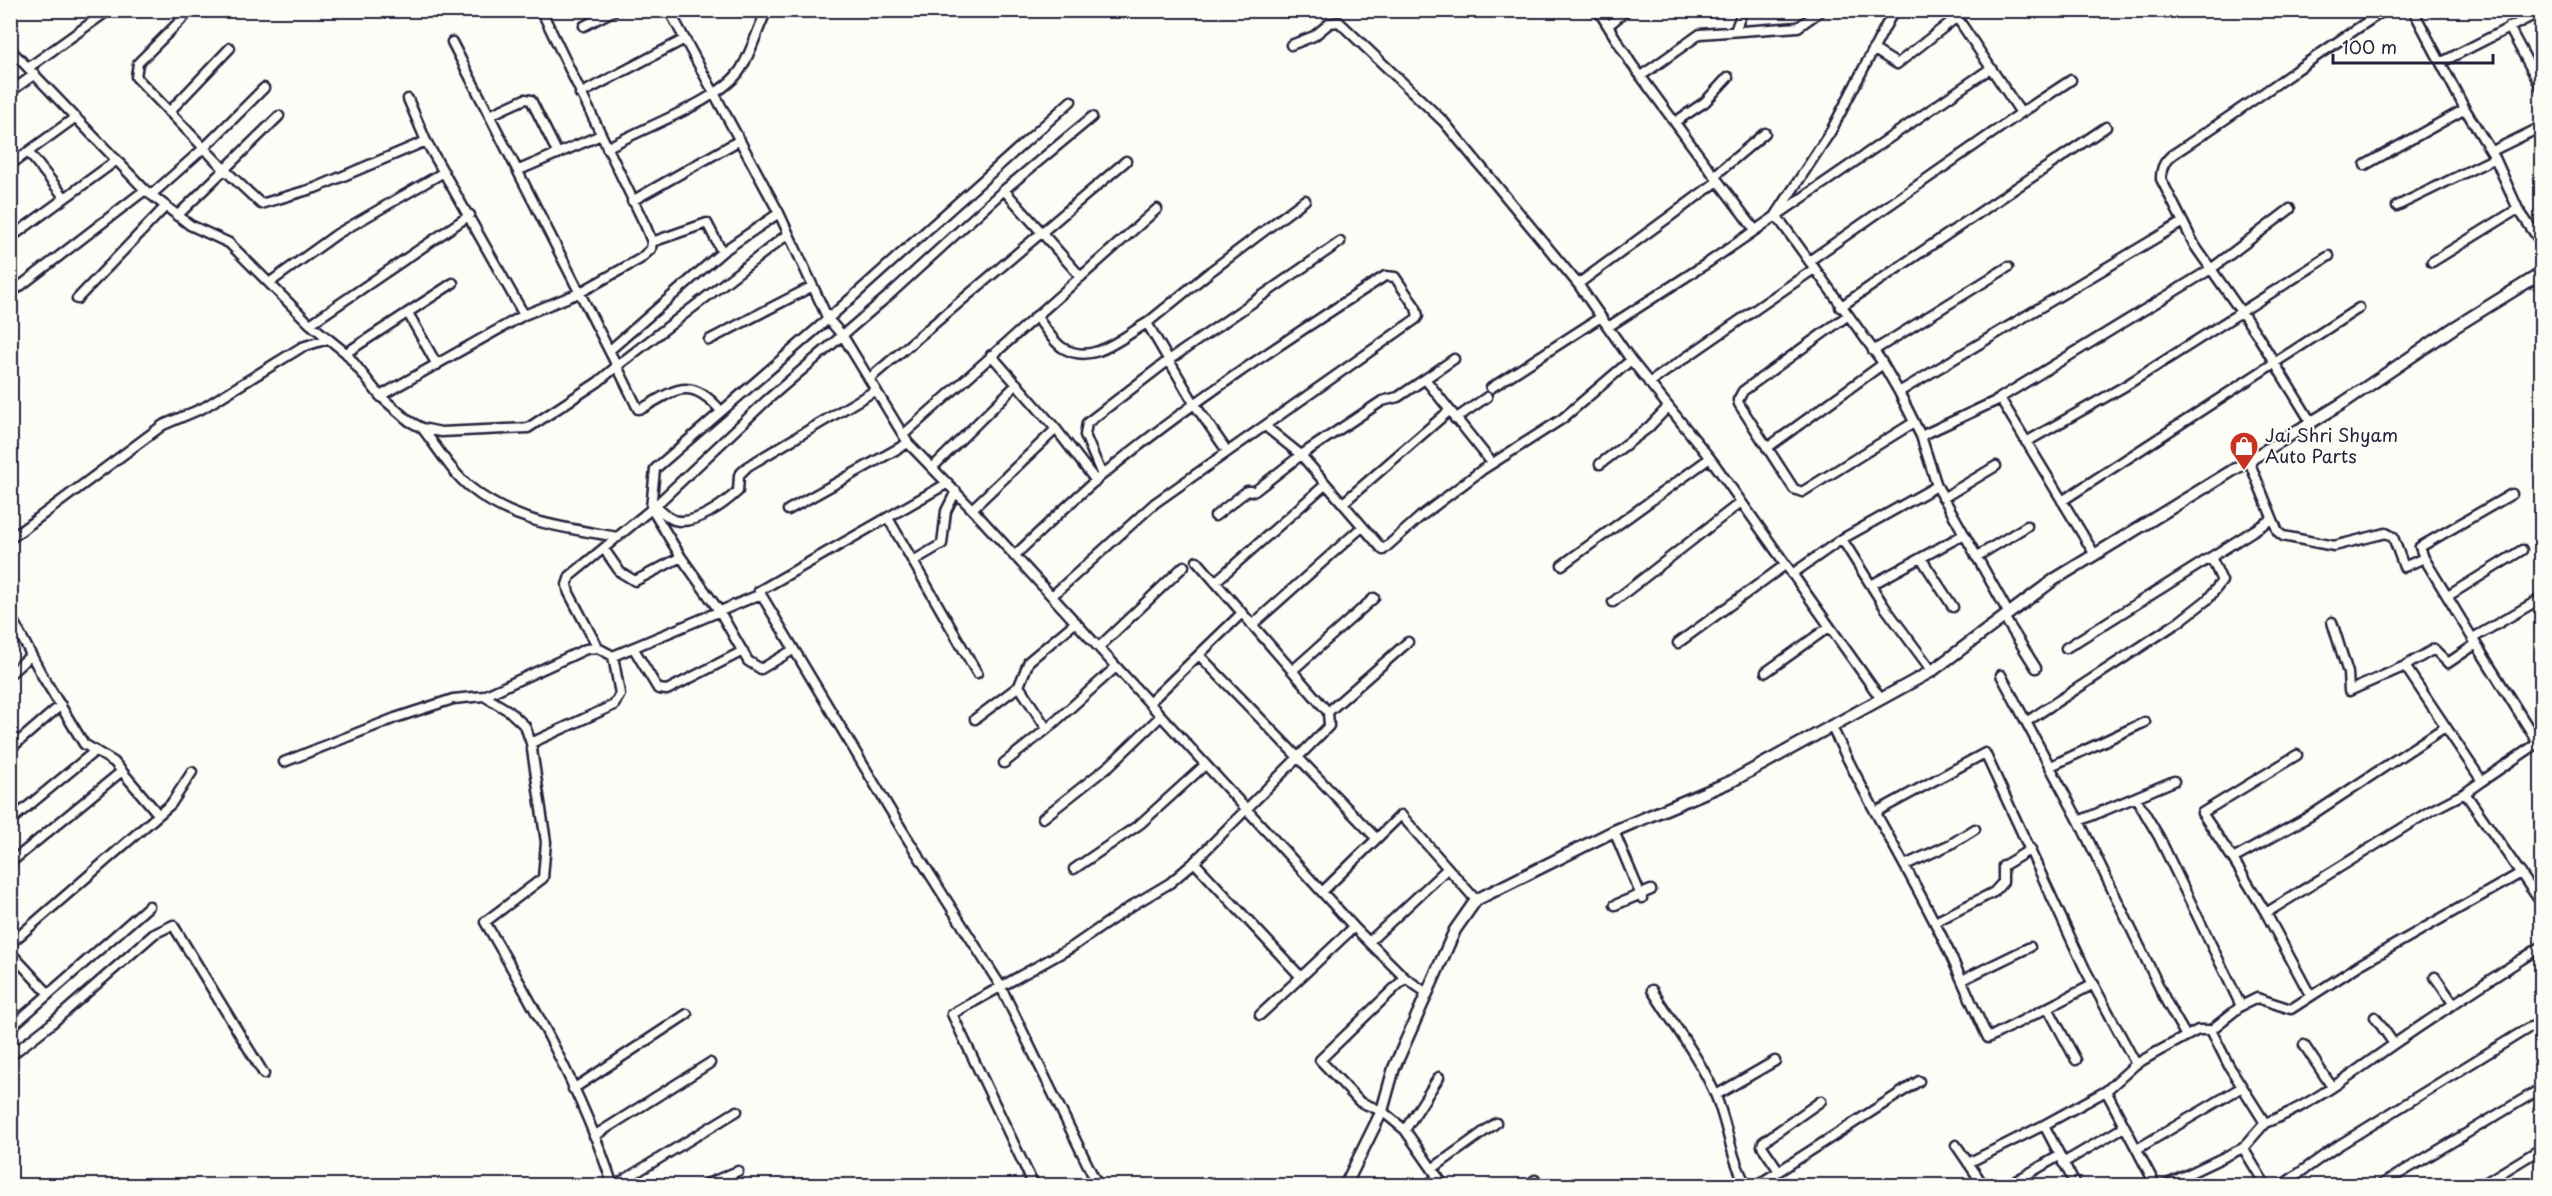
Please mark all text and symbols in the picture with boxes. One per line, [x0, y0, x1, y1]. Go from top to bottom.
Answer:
scale bar [2333, 27, 2494, 65]
text: 100 m [2342, 33, 2397, 60]
place label: Jai Shri Shyam Auto Parts [2265, 421, 2398, 469]
shop icon: Jai Shri Shyam Auto Parts [2228, 430, 2260, 472]

